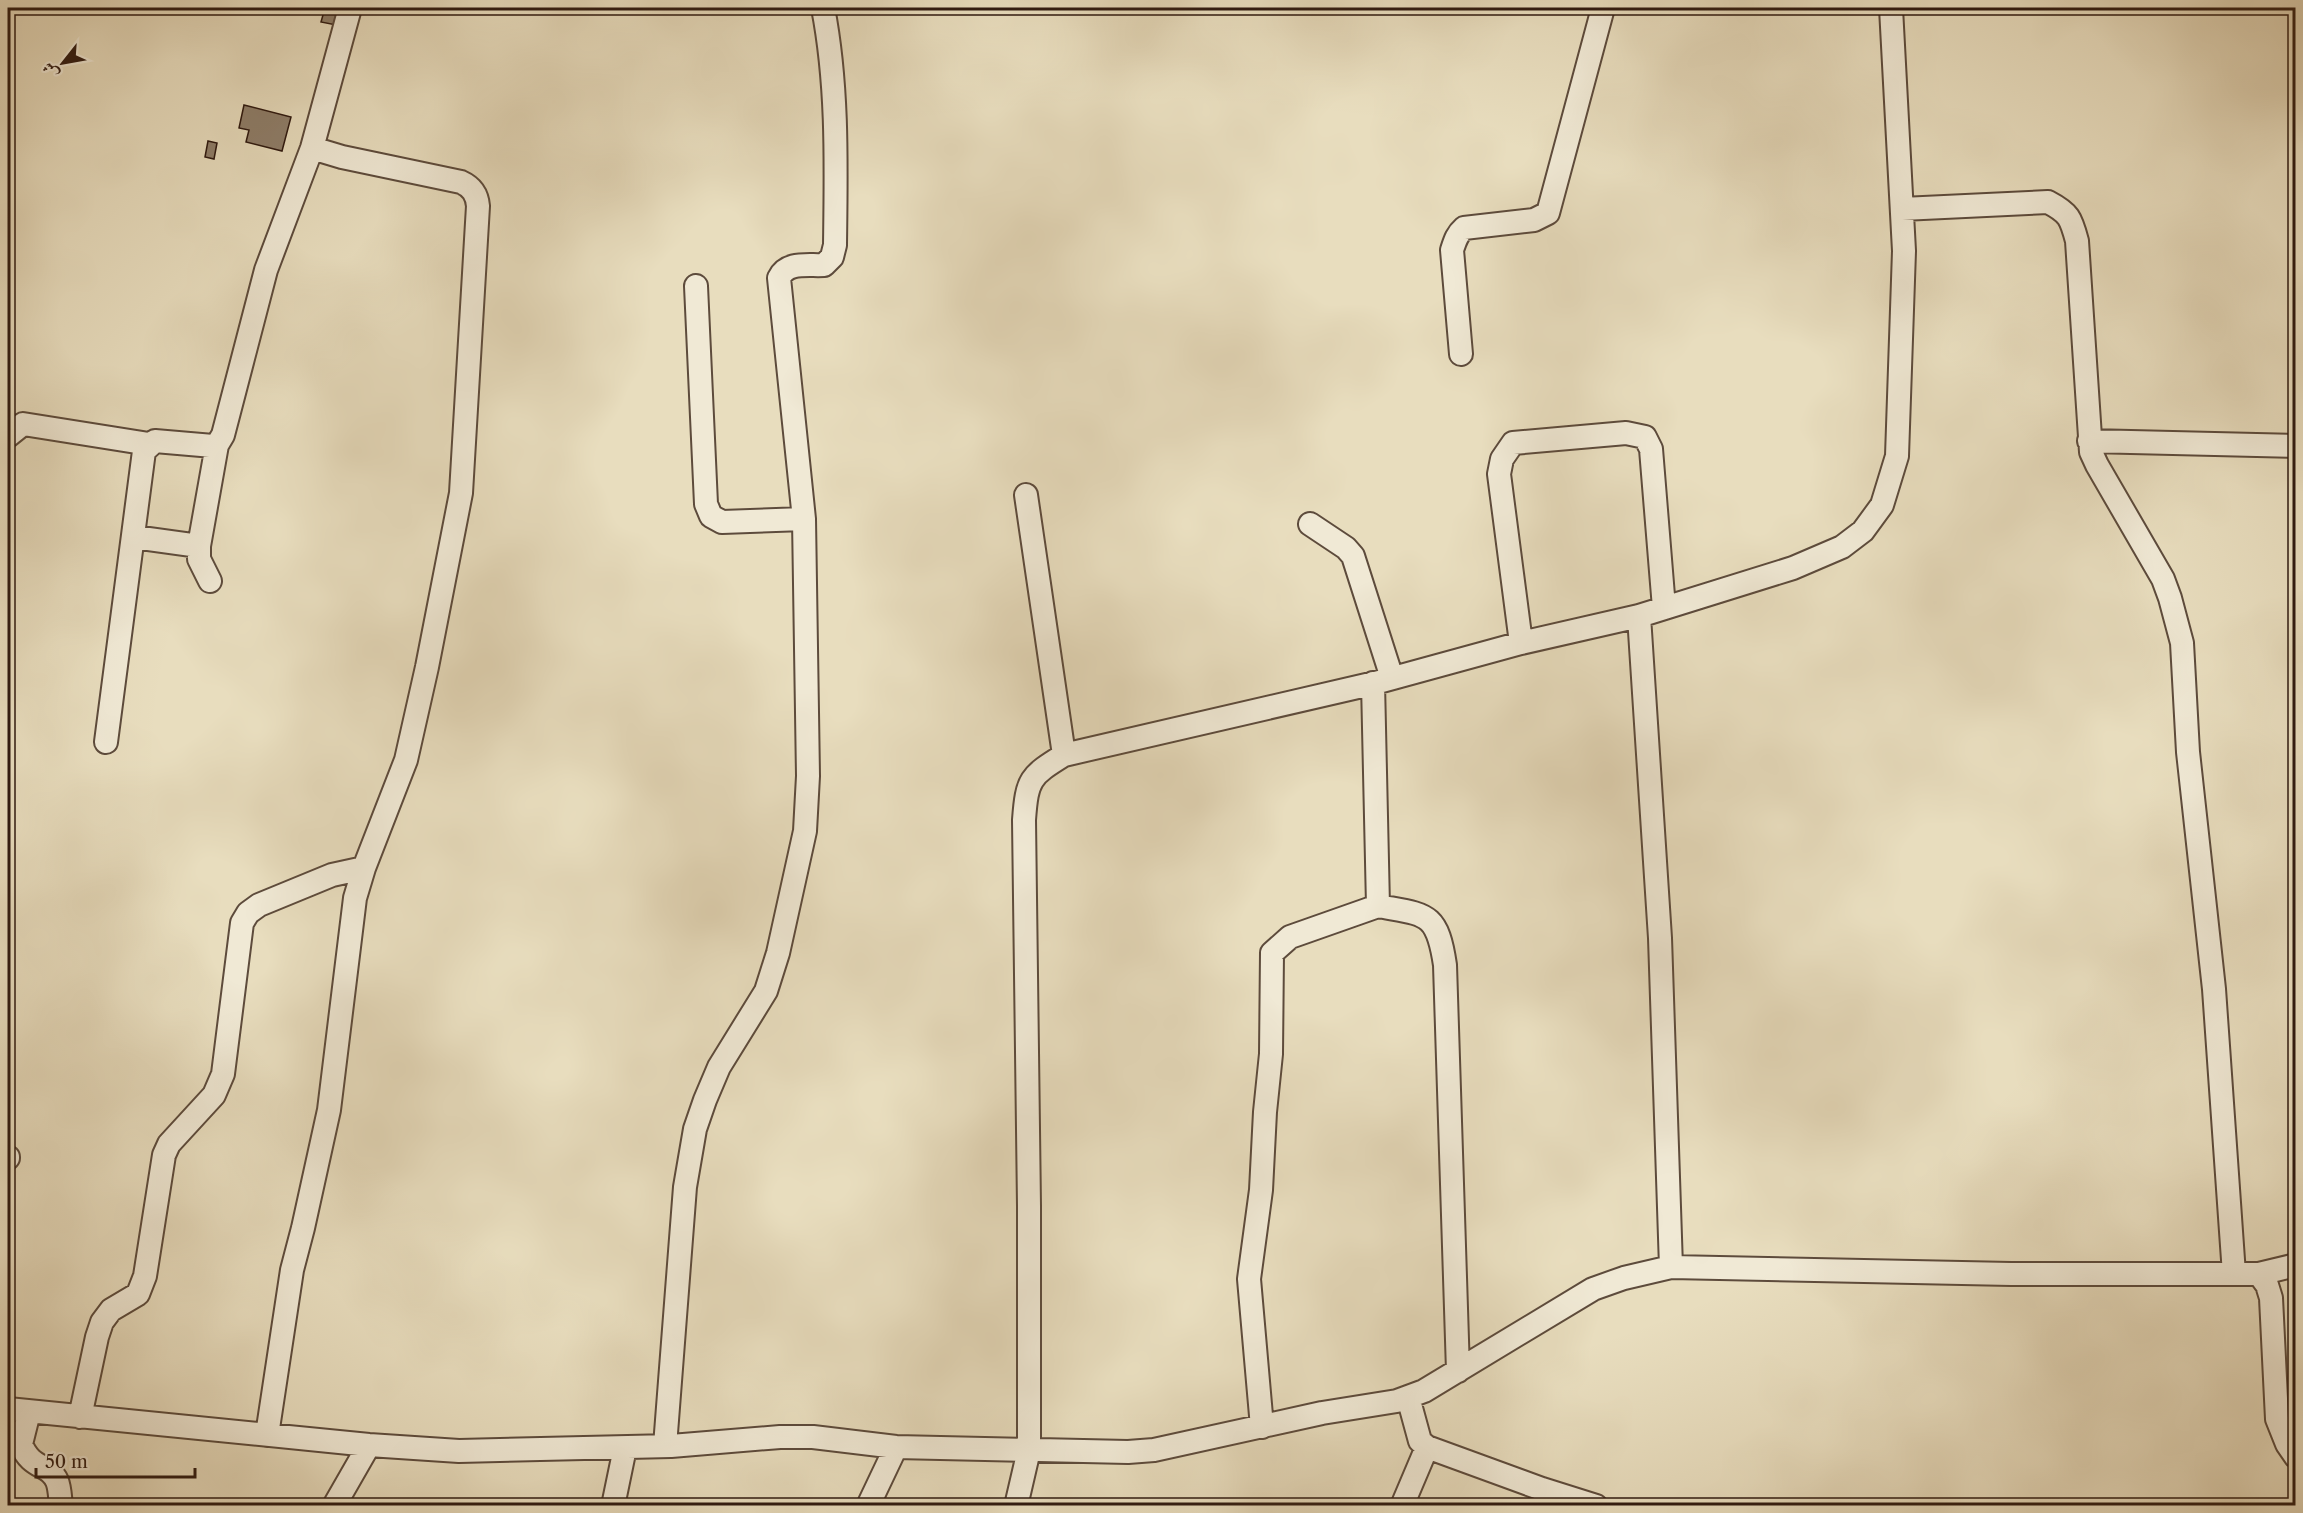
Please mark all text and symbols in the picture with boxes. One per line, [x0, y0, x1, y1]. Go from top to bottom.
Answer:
north arrow [33, 33, 93, 93]
text: ش [37, 59, 63, 83]
scale bar [36, 1441, 195, 1479]
text: 50 m [45, 1451, 88, 1473]

